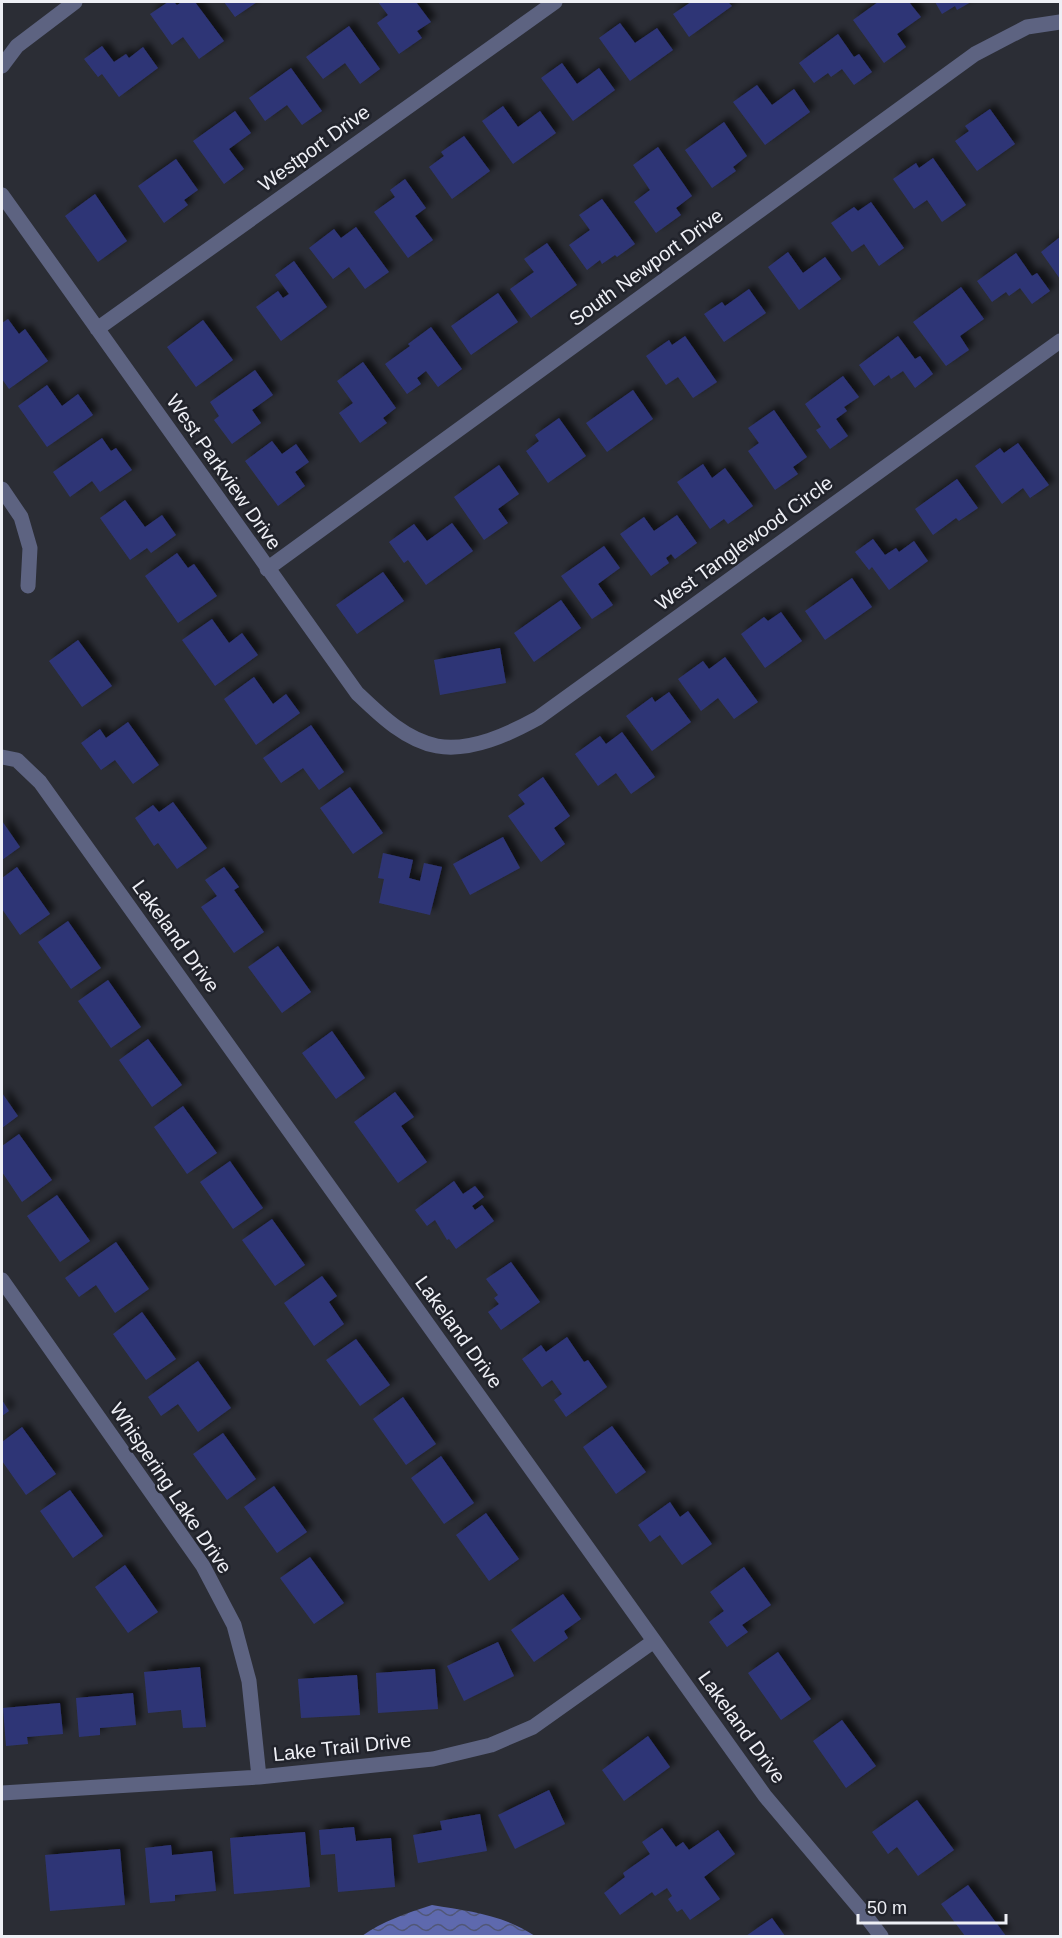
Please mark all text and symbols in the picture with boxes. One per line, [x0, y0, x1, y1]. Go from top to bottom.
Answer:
street label: Westport Drive [254, 100, 374, 196]
street label: South Newport Drive [565, 204, 727, 330]
street label: West Parkview Drive [162, 390, 286, 554]
street label: West Tanglewood Circle [651, 471, 837, 615]
street label: Lakeland Drive [128, 876, 224, 996]
street label: Lakeland Drive [411, 1272, 507, 1392]
street label: Whispering Lake Drive [106, 1398, 236, 1578]
street label: Lakeland Drive [694, 1667, 790, 1787]
street label: Lake Trail Drive [272, 1729, 412, 1765]
scale bar [858, 1887, 1006, 1925]
text: 50 m [867, 1898, 907, 1918]

